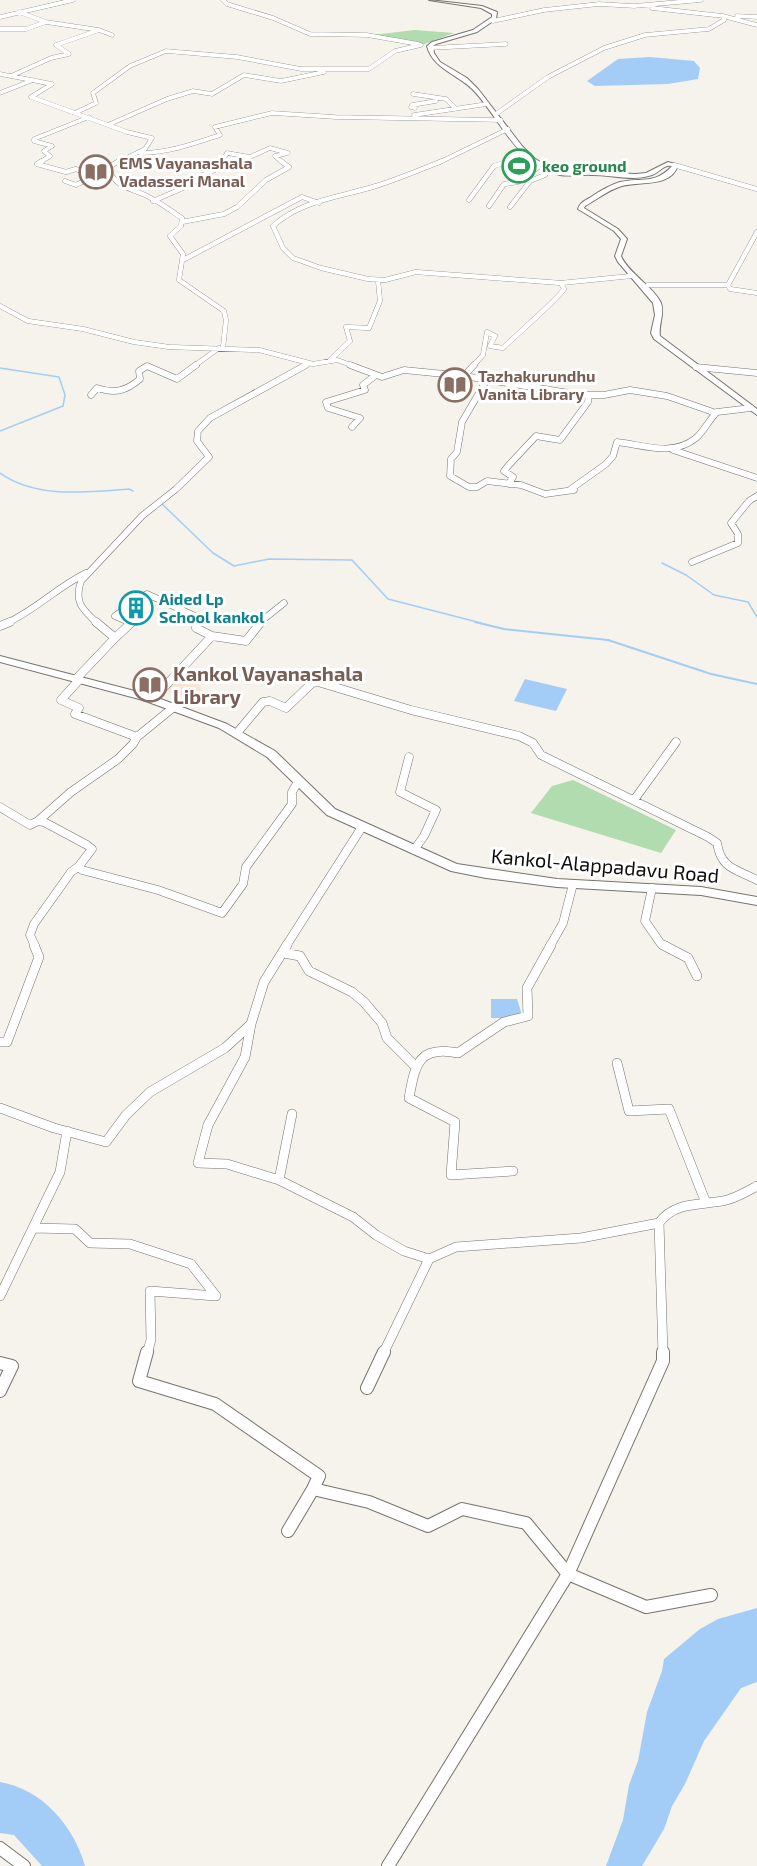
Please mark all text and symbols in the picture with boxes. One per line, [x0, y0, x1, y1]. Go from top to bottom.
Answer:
sports icon: keo ground [501, 148, 537, 184]
place label: EMS Vayanashala Vadasseri Manal [119, 153, 253, 190]
library icon: EMS Vayanashala Vadasseri Manal [78, 154, 114, 190]
place label: keo ground [542, 156, 627, 175]
place label: Tazhakurundhu Vanita Library [478, 366, 596, 404]
library icon: Tazhakurundhu Vanita Library [437, 367, 473, 403]
place label: Aided Lp School kankol [159, 589, 265, 626]
building icon: Aided Lp School kankol [118, 590, 154, 626]
place label: Kankol Vayanashala Library [173, 661, 363, 709]
library icon: Kankol Vayanashala Library [132, 667, 168, 703]
street label: Kankol-Alappadavu Road [490, 843, 720, 887]

